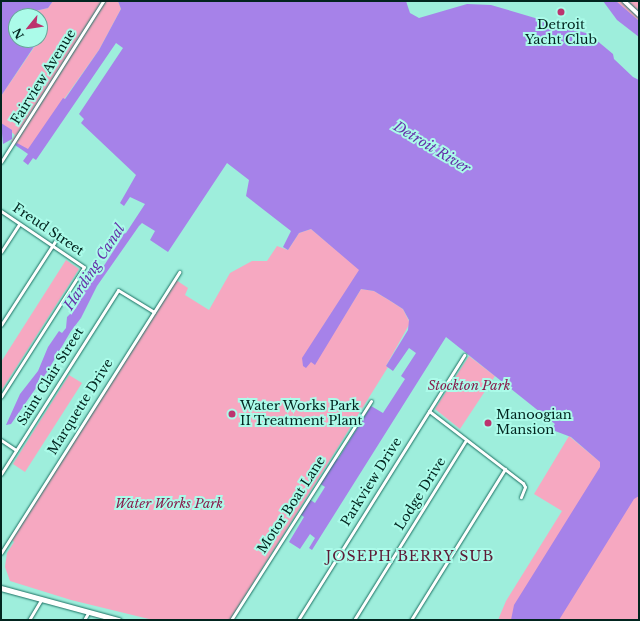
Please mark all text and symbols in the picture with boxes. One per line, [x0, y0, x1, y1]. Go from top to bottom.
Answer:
marker: Detroit Yacht Club [556, 7, 566, 17]
north arrow [8, 8, 48, 48]
place label: Detroit Yacht Club [525, 18, 597, 49]
street label: Fairview Avenue [8, 26, 80, 128]
text: N [10, 26, 27, 41]
water label: Detroit River [391, 117, 473, 177]
street label: Freud Street [9, 200, 87, 260]
water label: Harding Canal [60, 221, 128, 313]
street label: Saint Clair Street [14, 325, 88, 429]
street label: Marquette Drive [45, 356, 117, 458]
park label: Stockton Park [427, 378, 511, 394]
place label: Water Works Park II Treatment Plant [240, 399, 363, 430]
place label: Manoogian Mansion [496, 408, 572, 439]
marker: Water Works Park II Treatment Plant [227, 409, 237, 419]
marker: Manoogian Mansion [483, 418, 493, 428]
street label: Parkview Drive [338, 435, 406, 529]
street label: Motor Boat Lane [255, 453, 329, 557]
street label: Lodge Drive [392, 455, 450, 533]
park label: Water Works Park [115, 496, 223, 512]
district label: JOSEPH BERRY SUB [326, 548, 494, 564]

